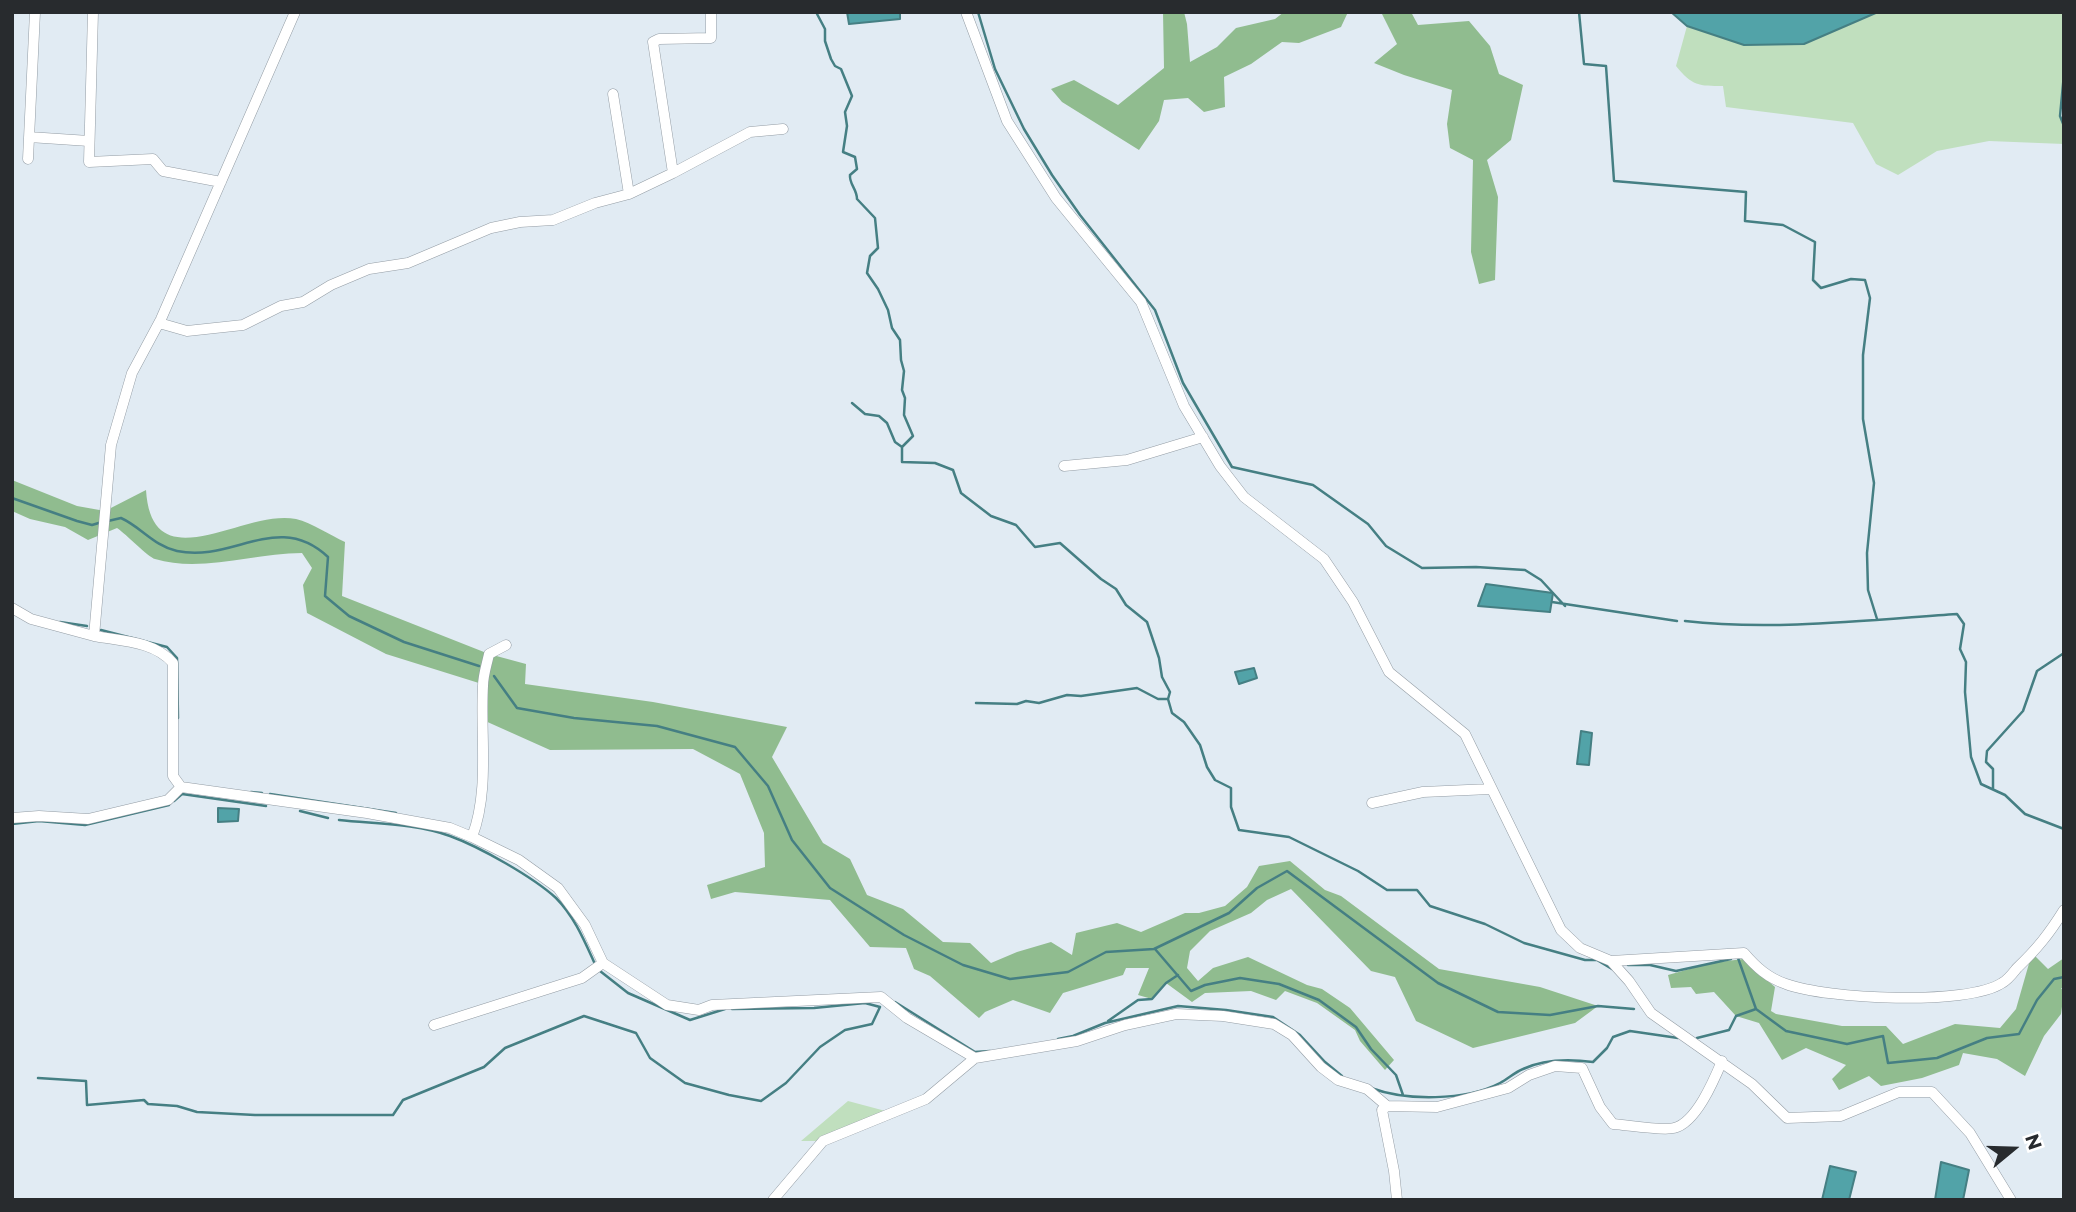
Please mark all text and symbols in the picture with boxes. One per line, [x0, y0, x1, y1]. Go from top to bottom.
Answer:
north arrow [1978, 1114, 2048, 1184]
text: N [2020, 1131, 2047, 1153]

